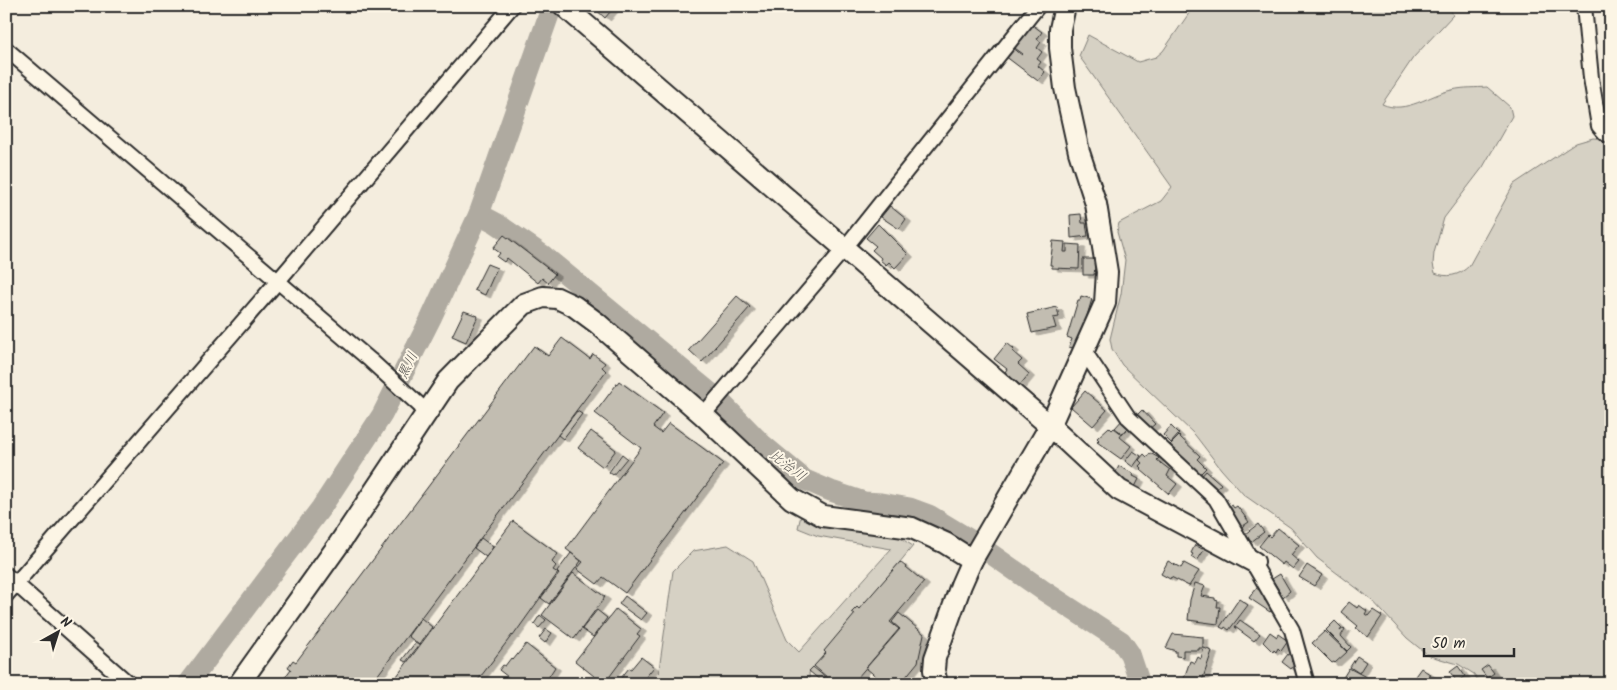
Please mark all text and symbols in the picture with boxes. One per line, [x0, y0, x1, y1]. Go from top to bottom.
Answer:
water label: 黒川 [392, 348, 424, 383]
water label: 比治川 [764, 444, 811, 487]
north arrow [32, 608, 82, 658]
text: N [55, 611, 76, 634]
scale bar [1424, 625, 1514, 657]
text: 50 m [1432, 632, 1466, 656]

